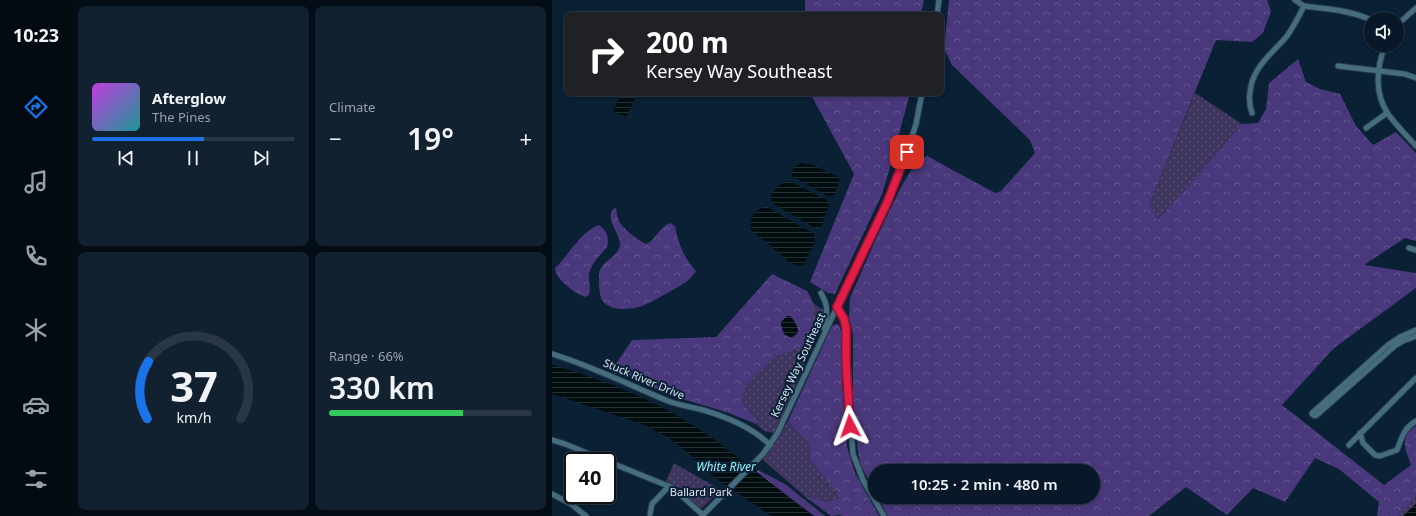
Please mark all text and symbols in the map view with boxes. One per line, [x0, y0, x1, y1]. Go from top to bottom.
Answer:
map controls [1364, 12, 1404, 52]
button: sound [1364, 12, 1404, 52]
text: 10:23 [13, 23, 59, 47]
text: 200 m [646, 23, 729, 61]
icon: right [580, 28, 632, 80]
text: Kersey Way Southeast [646, 59, 832, 83]
text: Afterglow [152, 88, 226, 108]
icon: directions [22, 93, 50, 121]
text: Climate [329, 98, 375, 116]
text: The Pines [152, 108, 211, 126]
text: 19° [407, 118, 454, 159]
text: − [329, 123, 342, 153]
text: + [519, 123, 532, 153]
pin [890, 135, 924, 169]
icon: arrive [896, 141, 918, 163]
icon: previous [115, 147, 137, 169]
icon: pause [182, 147, 204, 169]
icon: next [250, 147, 272, 169]
icon: music [22, 168, 50, 196]
icon: phone [22, 242, 50, 270]
street label: Kersey Way Southeast [767, 310, 828, 420]
icon: climate [22, 316, 50, 344]
text: Range · 66% [329, 347, 404, 365]
street label: Stuck River Drive [601, 355, 687, 402]
text: 37 [170, 358, 217, 414]
text: 330 km [329, 367, 435, 408]
icon: car [22, 391, 50, 419]
position arrow [829, 405, 871, 447]
text: km/h [176, 408, 211, 427]
speed limit sign: 40 [564, 452, 616, 504]
water label: White River [696, 458, 757, 475]
icon: filters [22, 465, 50, 493]
text: 10:25 · 2 min · 480 m [910, 474, 1058, 494]
park label: Ballard Park [670, 484, 732, 499]

